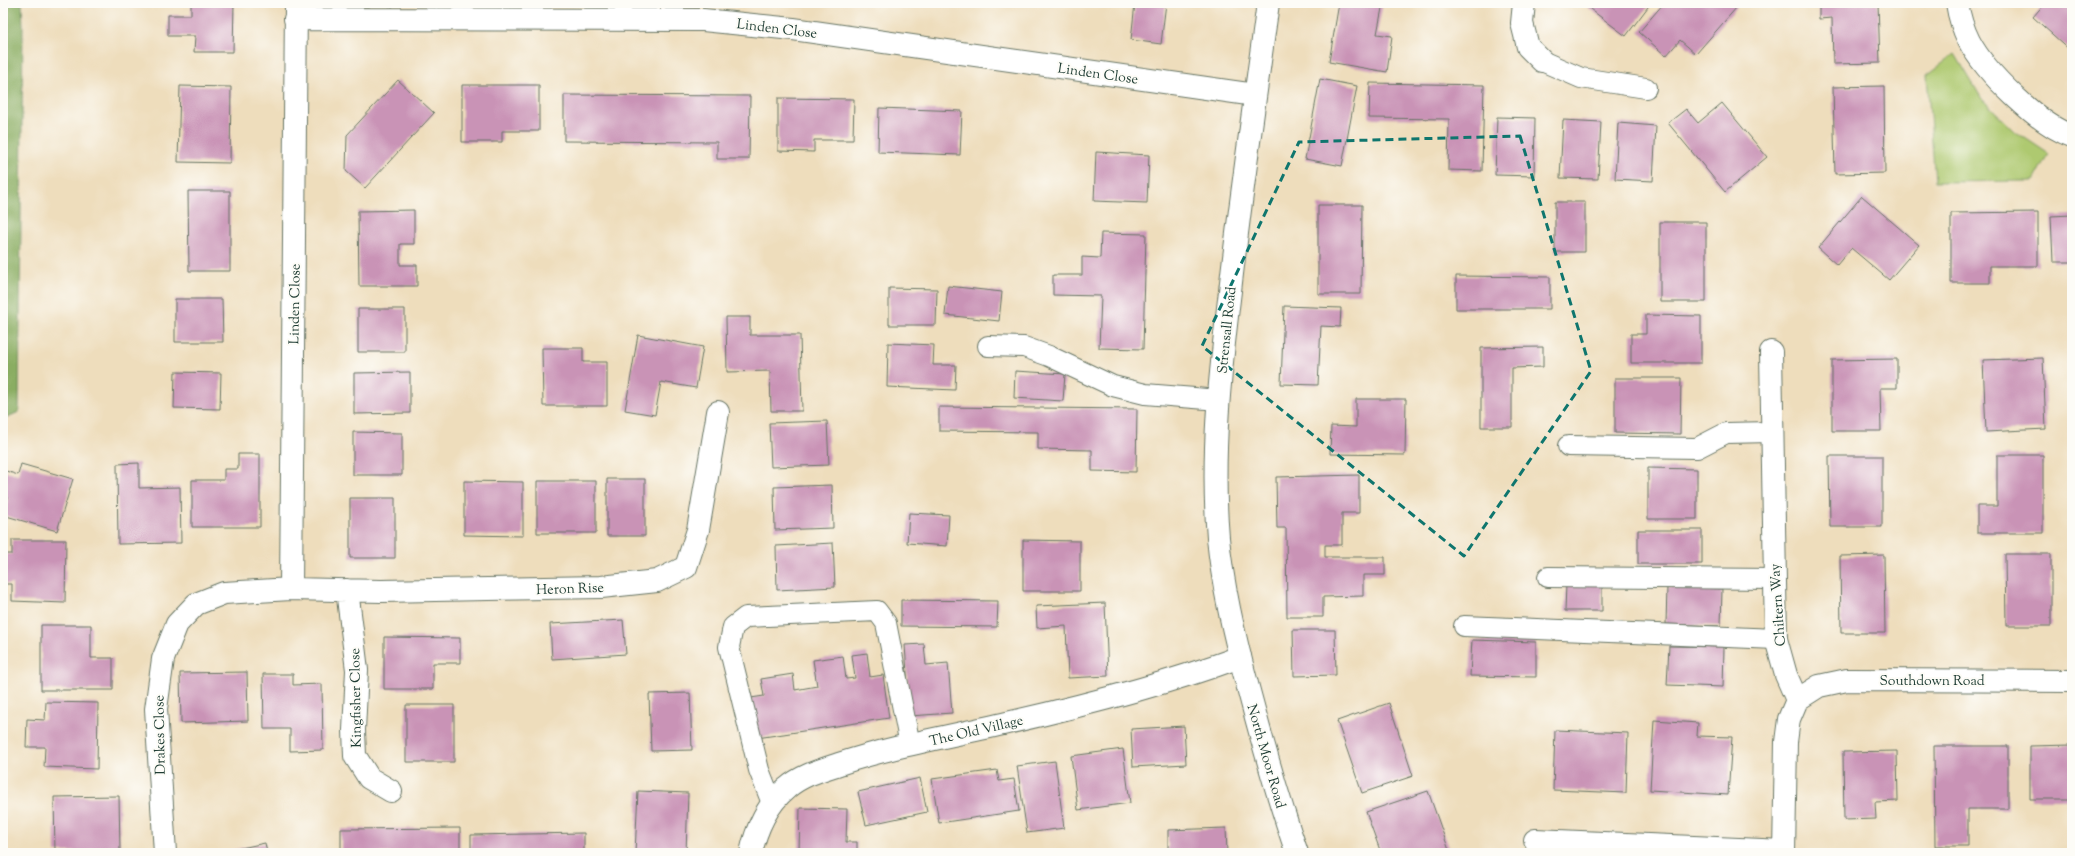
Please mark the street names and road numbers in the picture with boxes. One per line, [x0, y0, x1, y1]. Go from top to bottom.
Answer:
street label: Linden Close [735, 15, 818, 45]
street label: Linden Close [1056, 59, 1139, 91]
street label: Linden Close [285, 263, 307, 345]
street label: Strensall Road [1213, 286, 1243, 375]
street label: Chiltern Way [1766, 563, 1792, 647]
street label: Heron Rise [536, 579, 604, 601]
street label: Kingfisher Close [346, 648, 368, 748]
street label: Southdown Road [1879, 672, 1985, 692]
street label: Drakes Close [150, 695, 172, 775]
street label: North Moor Road [1241, 702, 1290, 811]
street label: The Old Village [928, 711, 1025, 752]

